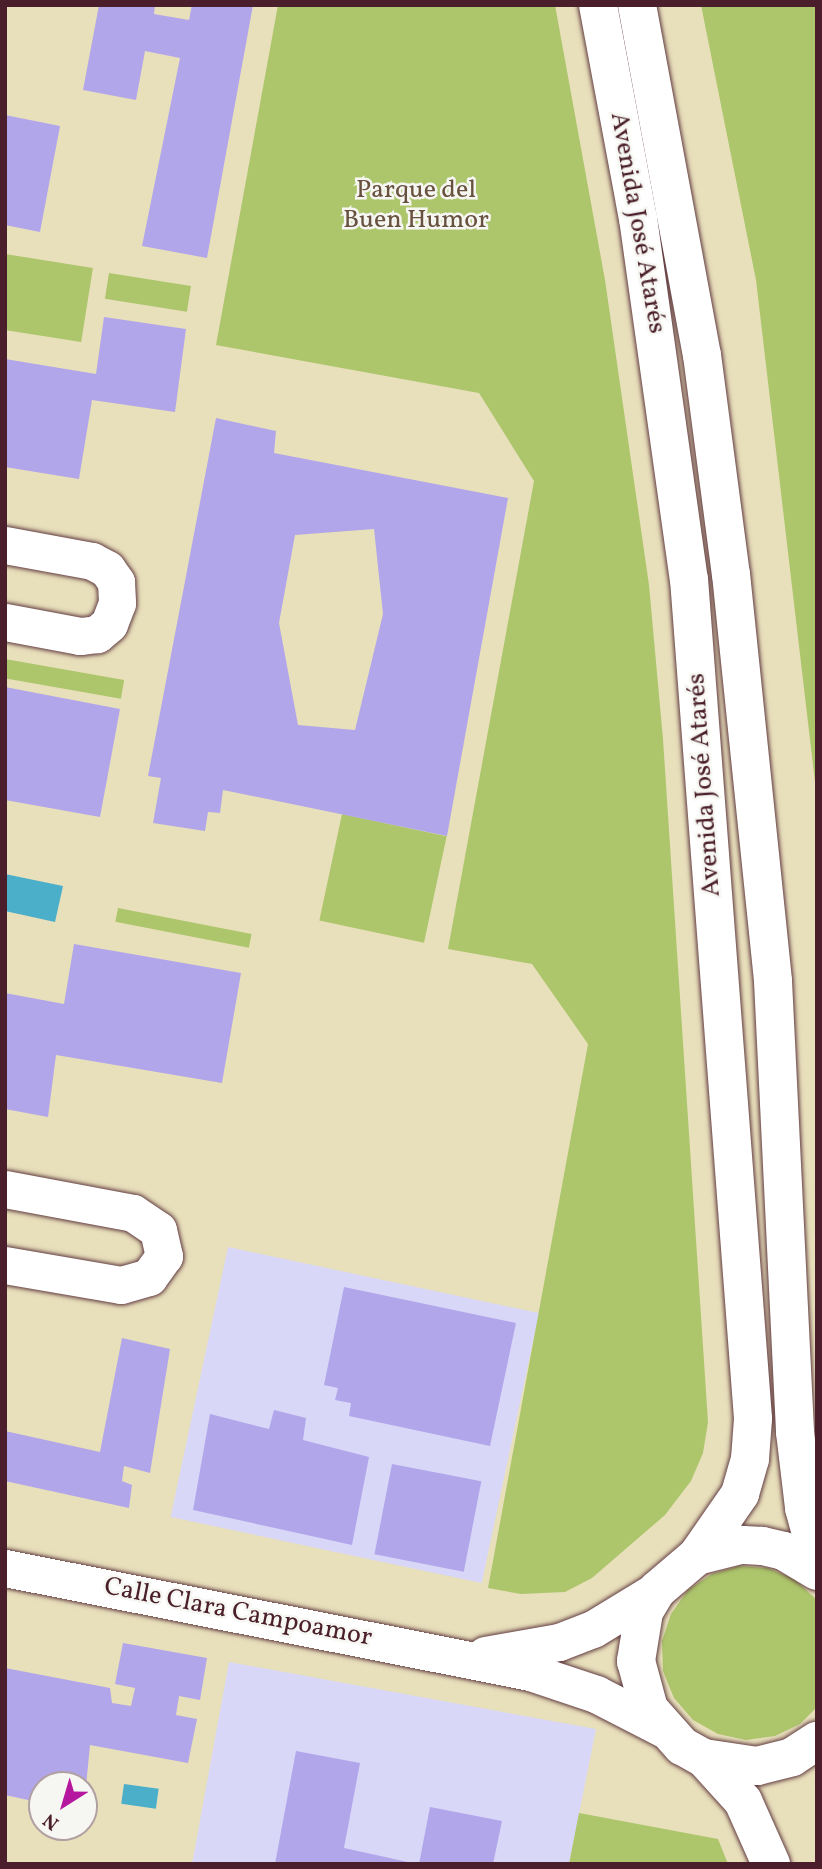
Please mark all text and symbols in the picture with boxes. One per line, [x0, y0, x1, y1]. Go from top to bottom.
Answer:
street label: Avenida José Atarés [602, 110, 672, 336]
park label: Parque del Buen Humor [343, 175, 489, 236]
street label: Avenida José Atarés [682, 672, 728, 898]
street label: Calle Clara Campoamor [101, 1572, 375, 1654]
north arrow [28, 1771, 98, 1841]
text: N [38, 1807, 65, 1836]

